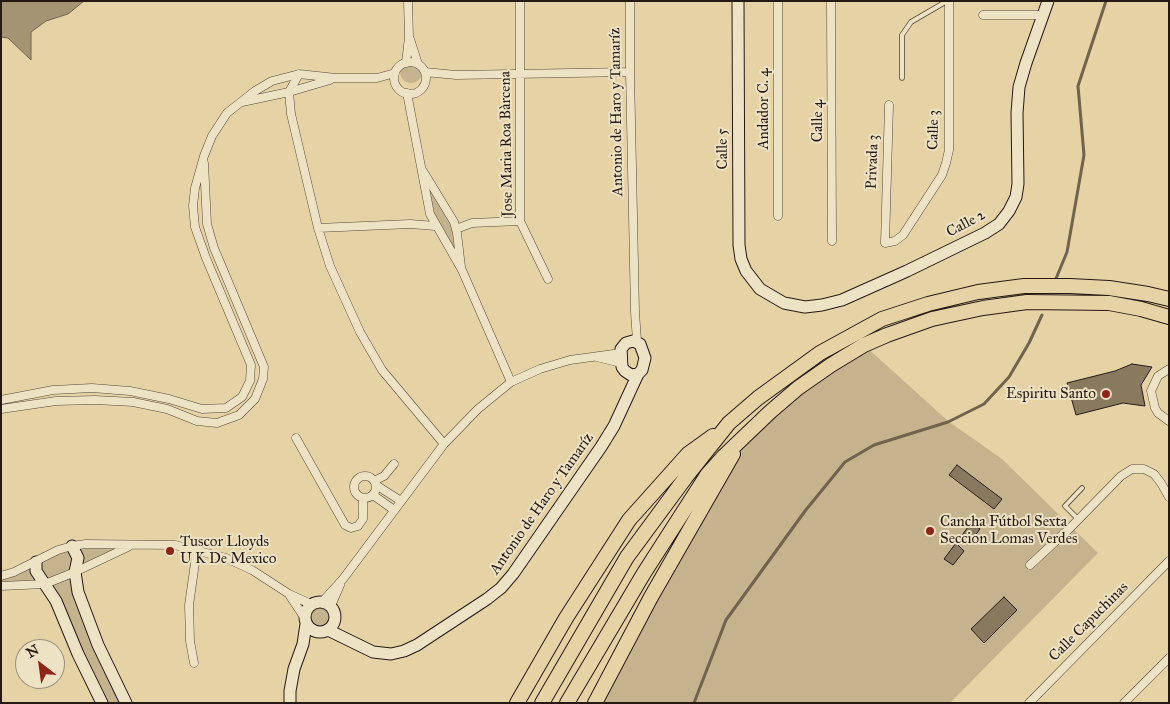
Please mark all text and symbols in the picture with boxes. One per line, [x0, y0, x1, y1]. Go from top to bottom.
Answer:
street label: Antonio de Haro y Tamaríz [607, 28, 627, 196]
street label: Andador C. 4 [755, 68, 773, 150]
street label: Jose Maria Roa Bàrcena [497, 71, 517, 217]
street label: Calle 4 [809, 100, 827, 142]
street label: Calle 3 [925, 110, 943, 150]
street label: Calle 5 [714, 128, 732, 170]
street label: Privada 3 [863, 134, 883, 190]
street label: Calle 2 [943, 206, 989, 242]
place label: Espiritu Santo [1006, 385, 1096, 403]
marker: Espiritu Santo [1100, 388, 1112, 400]
street label: Antonio de Haro y Tamaríz [486, 430, 598, 578]
place label: Cancha Fútbol Sexta Seccion Lomas Verdes [940, 513, 1077, 548]
marker: Cancha Fútbol Sexta Seccion Lomas Verdes [924, 525, 936, 537]
place label: Tuscor Lloyds U K De Mexico [180, 533, 277, 568]
marker: Tuscor Lloyds U K De Mexico [164, 545, 176, 557]
street label: Calle Capuchinas [1046, 579, 1132, 665]
north arrow [15, 639, 65, 689]
text: N [23, 641, 42, 662]

